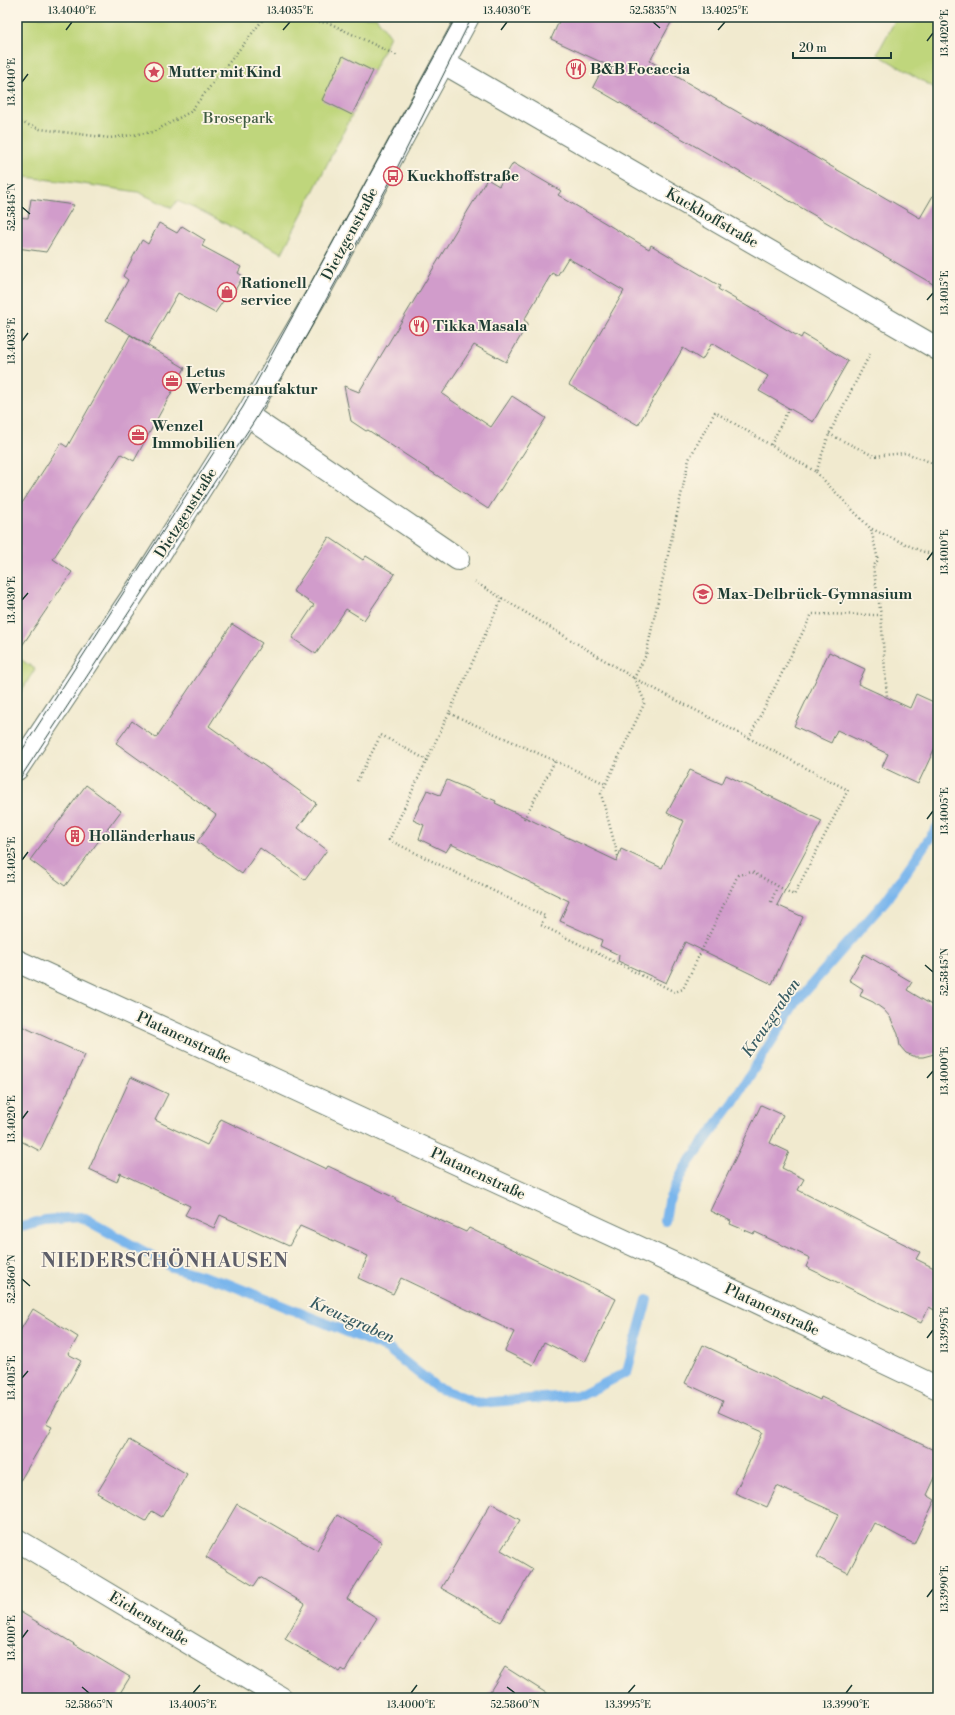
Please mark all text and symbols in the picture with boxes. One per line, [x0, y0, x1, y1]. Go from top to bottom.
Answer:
text: 13.4040°E [48, 5, 96, 17]
text: 13.4035°E [267, 5, 313, 17]
text: 13.4030°E [483, 5, 531, 17]
text: 52.5835°N [629, 5, 677, 17]
text: 13.4025°E [702, 5, 748, 17]
text: 13.4020°E [939, 9, 951, 57]
scale bar [793, 34, 891, 60]
text: 20 m [799, 41, 827, 56]
text: 13.4040°E [6, 58, 18, 106]
restaurant icon: B&B Focaccia [565, 58, 587, 80]
place label: B&B Focaccia [590, 60, 691, 79]
place icon: Mutter mit Kind [143, 61, 165, 83]
place label: Mutter mit Kind [168, 63, 282, 82]
park label: Brosepark [202, 109, 274, 128]
bus stop icon: Kuckhoffstraße [382, 165, 404, 187]
place label: Kuckhoffstraße [407, 167, 519, 186]
text: 52.5845°N [6, 183, 18, 231]
street label: Dietzgenstraße [317, 184, 383, 284]
street label: Kuckhoffstraße [662, 184, 762, 252]
text: 13.4015°E [939, 271, 951, 315]
place label: Rationell service [241, 274, 307, 310]
shop icon: Rationell service [216, 281, 238, 303]
restaurant icon: Tikka Masala [408, 315, 430, 337]
place label: Tikka Masala [433, 317, 528, 336]
text: 13.4035°E [6, 318, 18, 364]
place label: Letus Werbemanufaktur [185, 363, 318, 399]
office icon: Letus Werbemanufaktur [161, 370, 183, 392]
place label: Wenzel Immobilien [151, 417, 236, 453]
office icon: Wenzel Immobilien [127, 424, 149, 446]
street label: Dietzgenstraße [151, 464, 221, 562]
text: 13.4010°E [939, 529, 951, 575]
text: 13.4030°E [6, 576, 18, 624]
school or university icon: Max-Delbrück-Gymnasium [692, 583, 714, 605]
place label: Max-Delbrück-Gymnasium [717, 585, 912, 604]
text: 13.4005°E [939, 787, 951, 835]
building icon: Holländerhaus [64, 825, 86, 847]
place label: Holländerhaus [89, 827, 195, 846]
text: 13.4025°E [6, 837, 18, 883]
text: 52.5845°N [939, 948, 951, 996]
water label: Kreuzgraben [737, 974, 805, 1061]
street label: Platanenstraße [133, 1008, 235, 1068]
text: 13.4000°E [939, 1047, 951, 1095]
text: 13.4020°E [6, 1095, 18, 1143]
street label: Platanenstraße [427, 1144, 529, 1204]
district label: NIEDERSCHÖNHAUSEN [41, 1248, 289, 1273]
text: 52.5860°N [6, 1254, 18, 1303]
street label: Platanenstraße [721, 1280, 823, 1340]
water label: Kreuzgraben [307, 1292, 398, 1348]
text: 13.3995°E [939, 1307, 951, 1353]
text: 13.4015°E [6, 1356, 18, 1400]
text: 13.3990°E [939, 1565, 951, 1612]
street label: Eichenstraße [105, 1588, 193, 1650]
text: 13.4010°E [6, 1615, 18, 1661]
text: 52.5865°N [65, 1699, 113, 1711]
text: 13.4005°E [169, 1699, 217, 1711]
text: 13.4000°E [387, 1699, 435, 1711]
text: 52.5860°N [491, 1699, 540, 1711]
text: 13.3995°E [605, 1699, 651, 1711]
text: 13.3990°E [823, 1699, 870, 1711]

